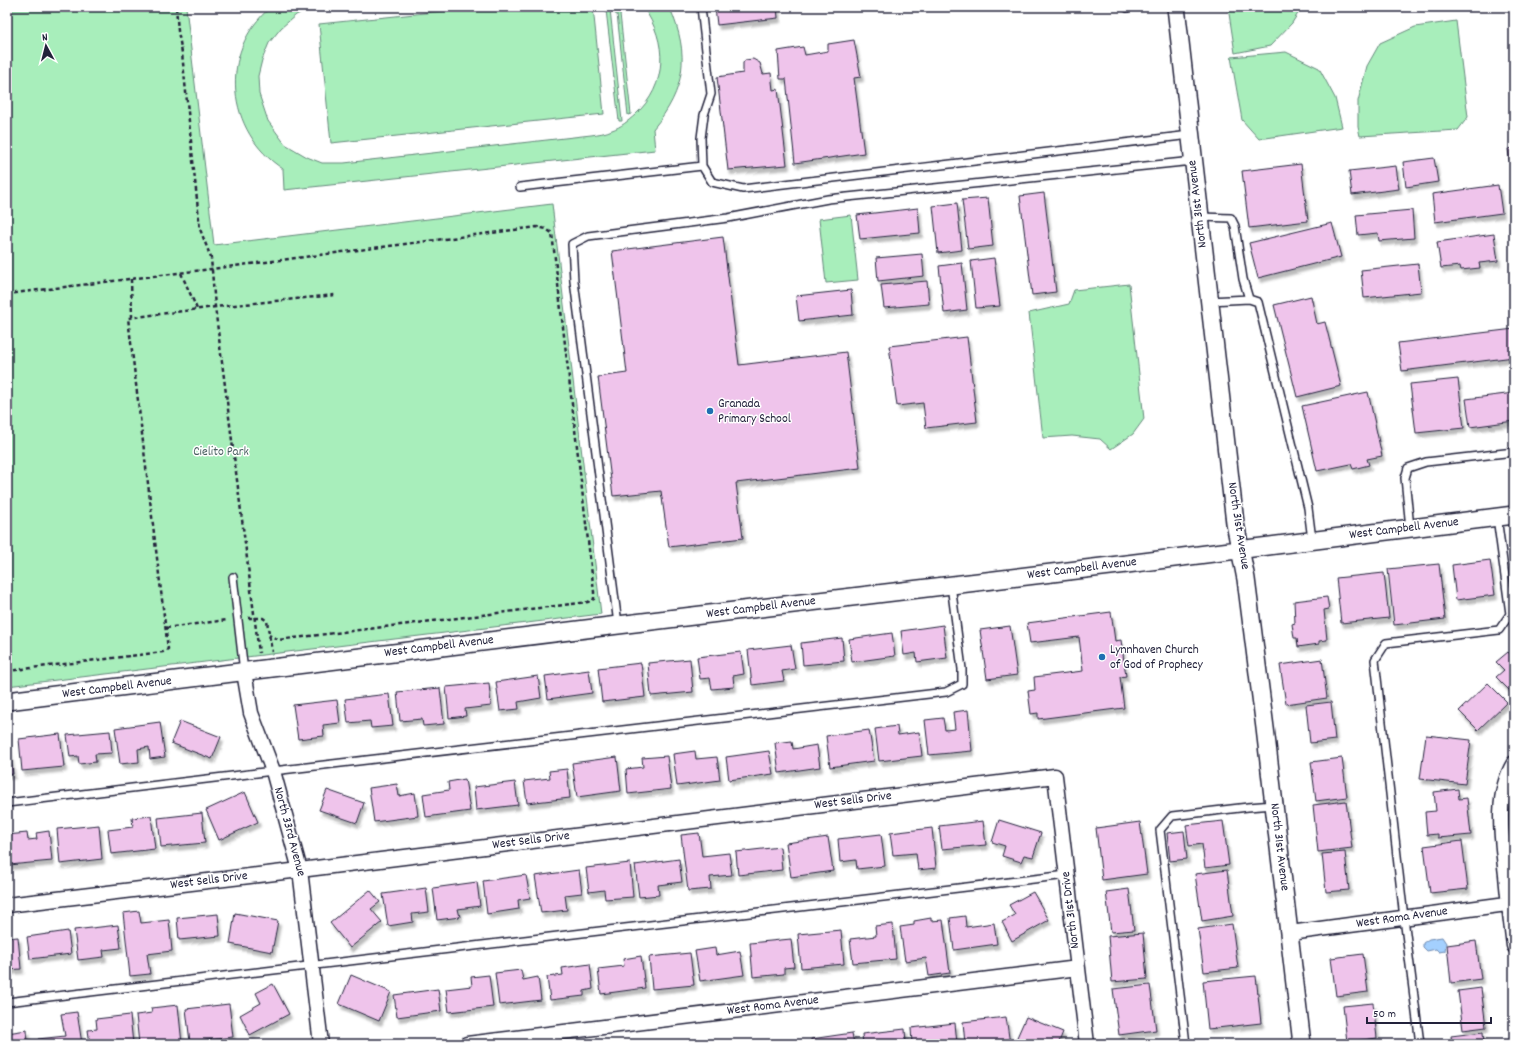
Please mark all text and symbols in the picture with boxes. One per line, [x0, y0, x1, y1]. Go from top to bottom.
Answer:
north arrow [26, 26, 66, 66]
text: N [41, 30, 49, 46]
street label: North 31st Avenue [1183, 159, 1213, 249]
place label: Granada Primary School [718, 395, 791, 429]
marker: Granada Primary School [705, 406, 715, 416]
park label: Cielito Park [193, 443, 249, 462]
street label: North 31st Avenue [1222, 481, 1254, 571]
street label: West Campbell Avenue [1348, 513, 1460, 545]
street label: West Campbell Avenue [1026, 553, 1138, 585]
street label: West Campbell Avenue [705, 592, 817, 624]
street label: West Campbell Avenue [383, 631, 495, 663]
place label: Lynnhaven Church of God of Prophecy [1110, 641, 1204, 675]
marker: Lynnhaven Church of God of Prophecy [1097, 652, 1107, 662]
street label: West Campbell Avenue [61, 672, 173, 704]
street label: North 33rd Avenue [268, 785, 310, 879]
street label: West Sells Drive [813, 787, 893, 815]
street label: North 31st Avenue [1264, 802, 1294, 892]
street label: West Sells Drive [491, 827, 571, 855]
street label: West Sells Drive [169, 867, 249, 895]
street label: North 31st Drive [1057, 870, 1085, 950]
street label: West Roma Avenue [1355, 902, 1449, 934]
street label: West Roma Avenue [726, 991, 820, 1021]
scale bar [1367, 999, 1491, 1025]
text: 50 m [1373, 1006, 1396, 1023]

